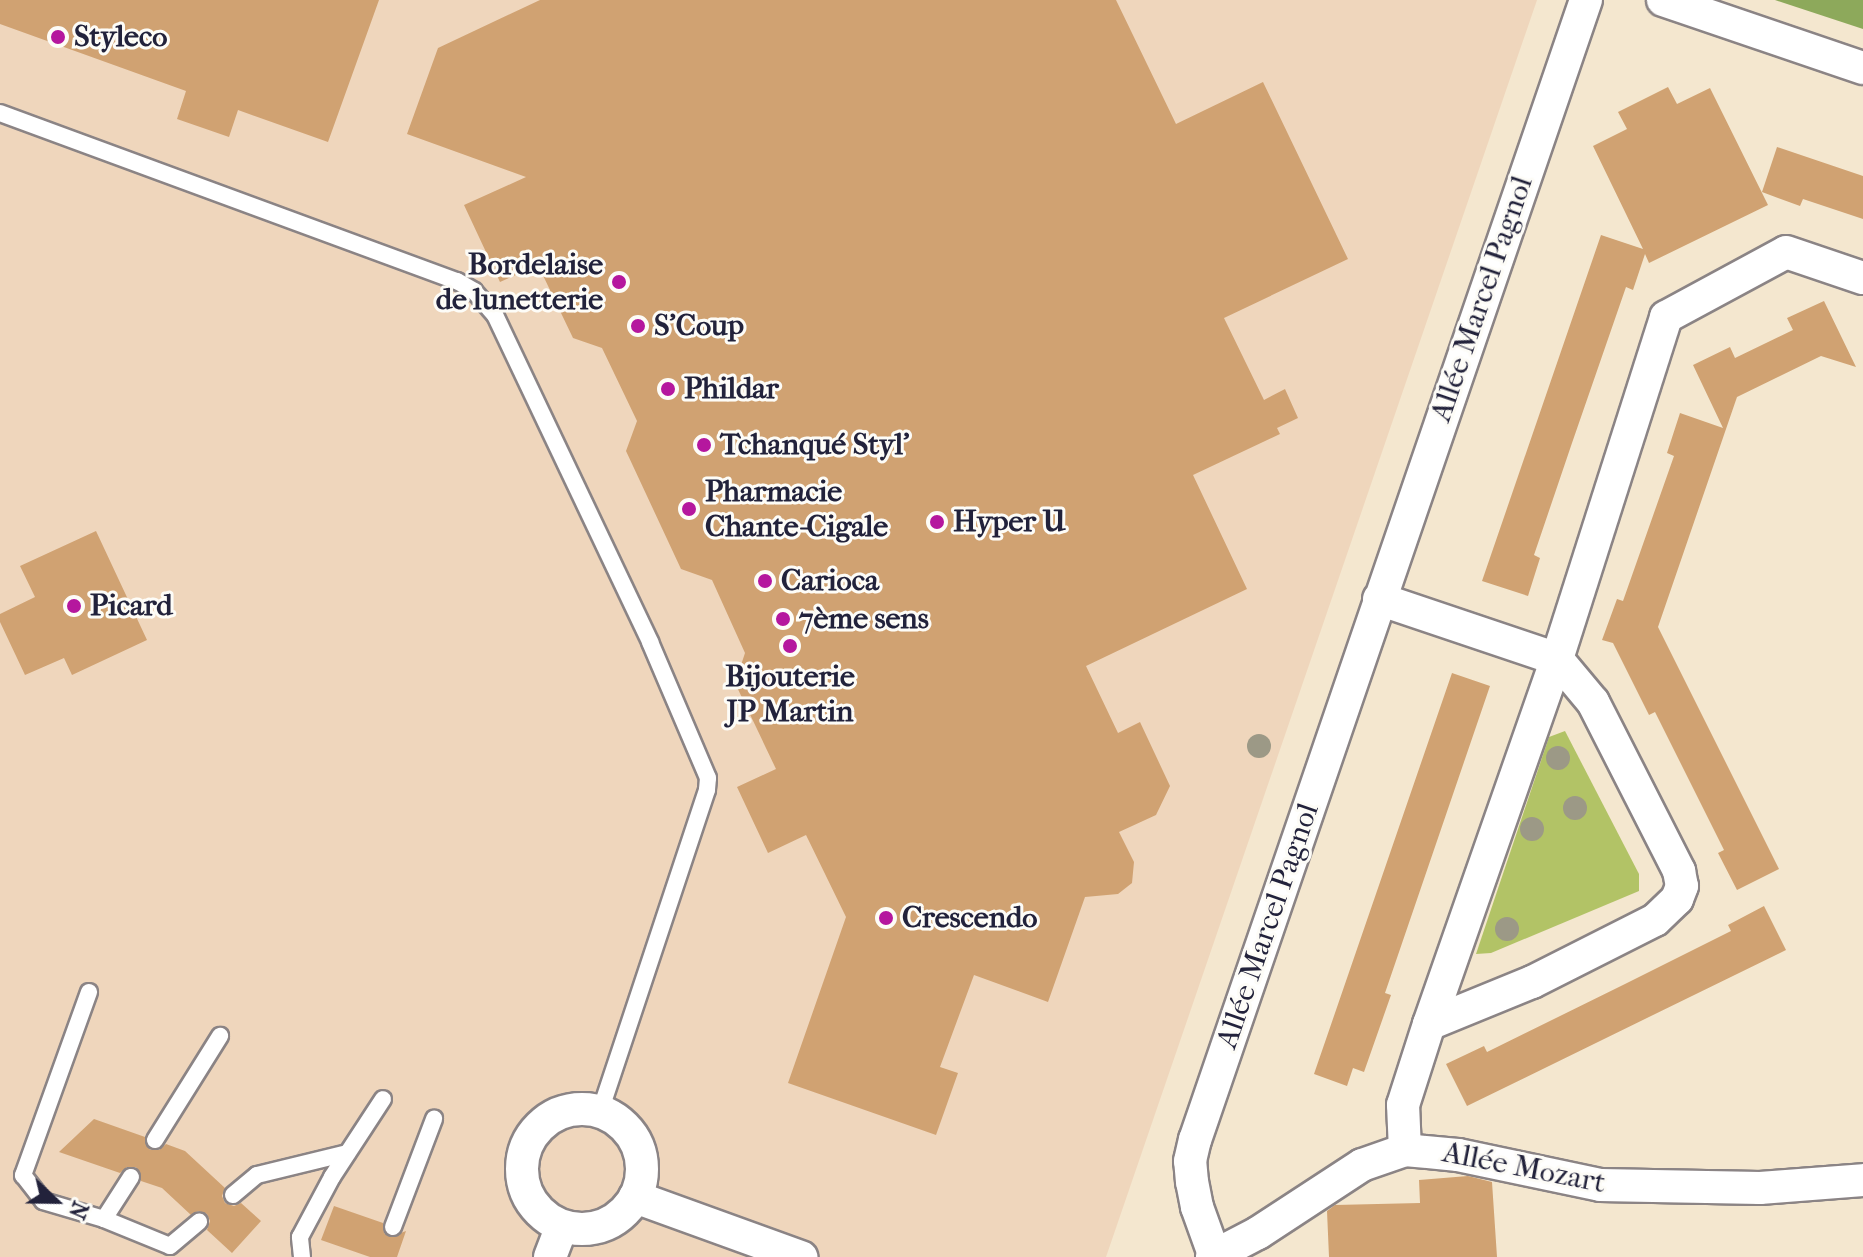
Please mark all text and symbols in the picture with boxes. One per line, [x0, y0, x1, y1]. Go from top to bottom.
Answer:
place label: Styleco [74, 19, 167, 55]
marker: Styleco [49, 28, 67, 46]
street label: Allée Marcel Pagnol [1423, 172, 1541, 426]
place label: Bordelaise de lunetterie [436, 247, 603, 318]
marker: Bordelaise de lunetterie [610, 273, 628, 291]
place label: S’Coup [654, 308, 744, 344]
marker: S’Coup [629, 317, 647, 335]
place label: Phildar [684, 371, 779, 407]
marker: Phildar [659, 380, 677, 398]
place label: Tchanqué Styl’ [720, 427, 909, 463]
marker: Tchanqué Styl’ [695, 436, 713, 454]
place label: Pharmacie Chante-Cigale [705, 474, 888, 544]
marker: Pharmacie Chante-Cigale [680, 500, 698, 518]
place label: Hyper U [953, 504, 1066, 540]
marker: Hyper U [928, 513, 946, 531]
place label: Carioca [781, 563, 879, 599]
marker: Carioca [756, 572, 774, 590]
place label: Picard [90, 588, 173, 624]
marker: Picard [65, 597, 83, 615]
place label: 7ème sens [799, 601, 929, 637]
marker: 7ème sens [774, 610, 792, 628]
marker: Bijouterie JP Martin [781, 637, 799, 655]
place label: Bijouterie JP Martin [725, 659, 855, 730]
street label: Allée Marcel Pagnol [1209, 799, 1327, 1053]
place label: Crescendo [902, 900, 1037, 936]
marker: Crescendo [877, 909, 895, 927]
street label: Allée Mozart [1440, 1135, 1608, 1201]
north arrow [16, 1161, 96, 1241]
text: N [63, 1197, 93, 1223]

